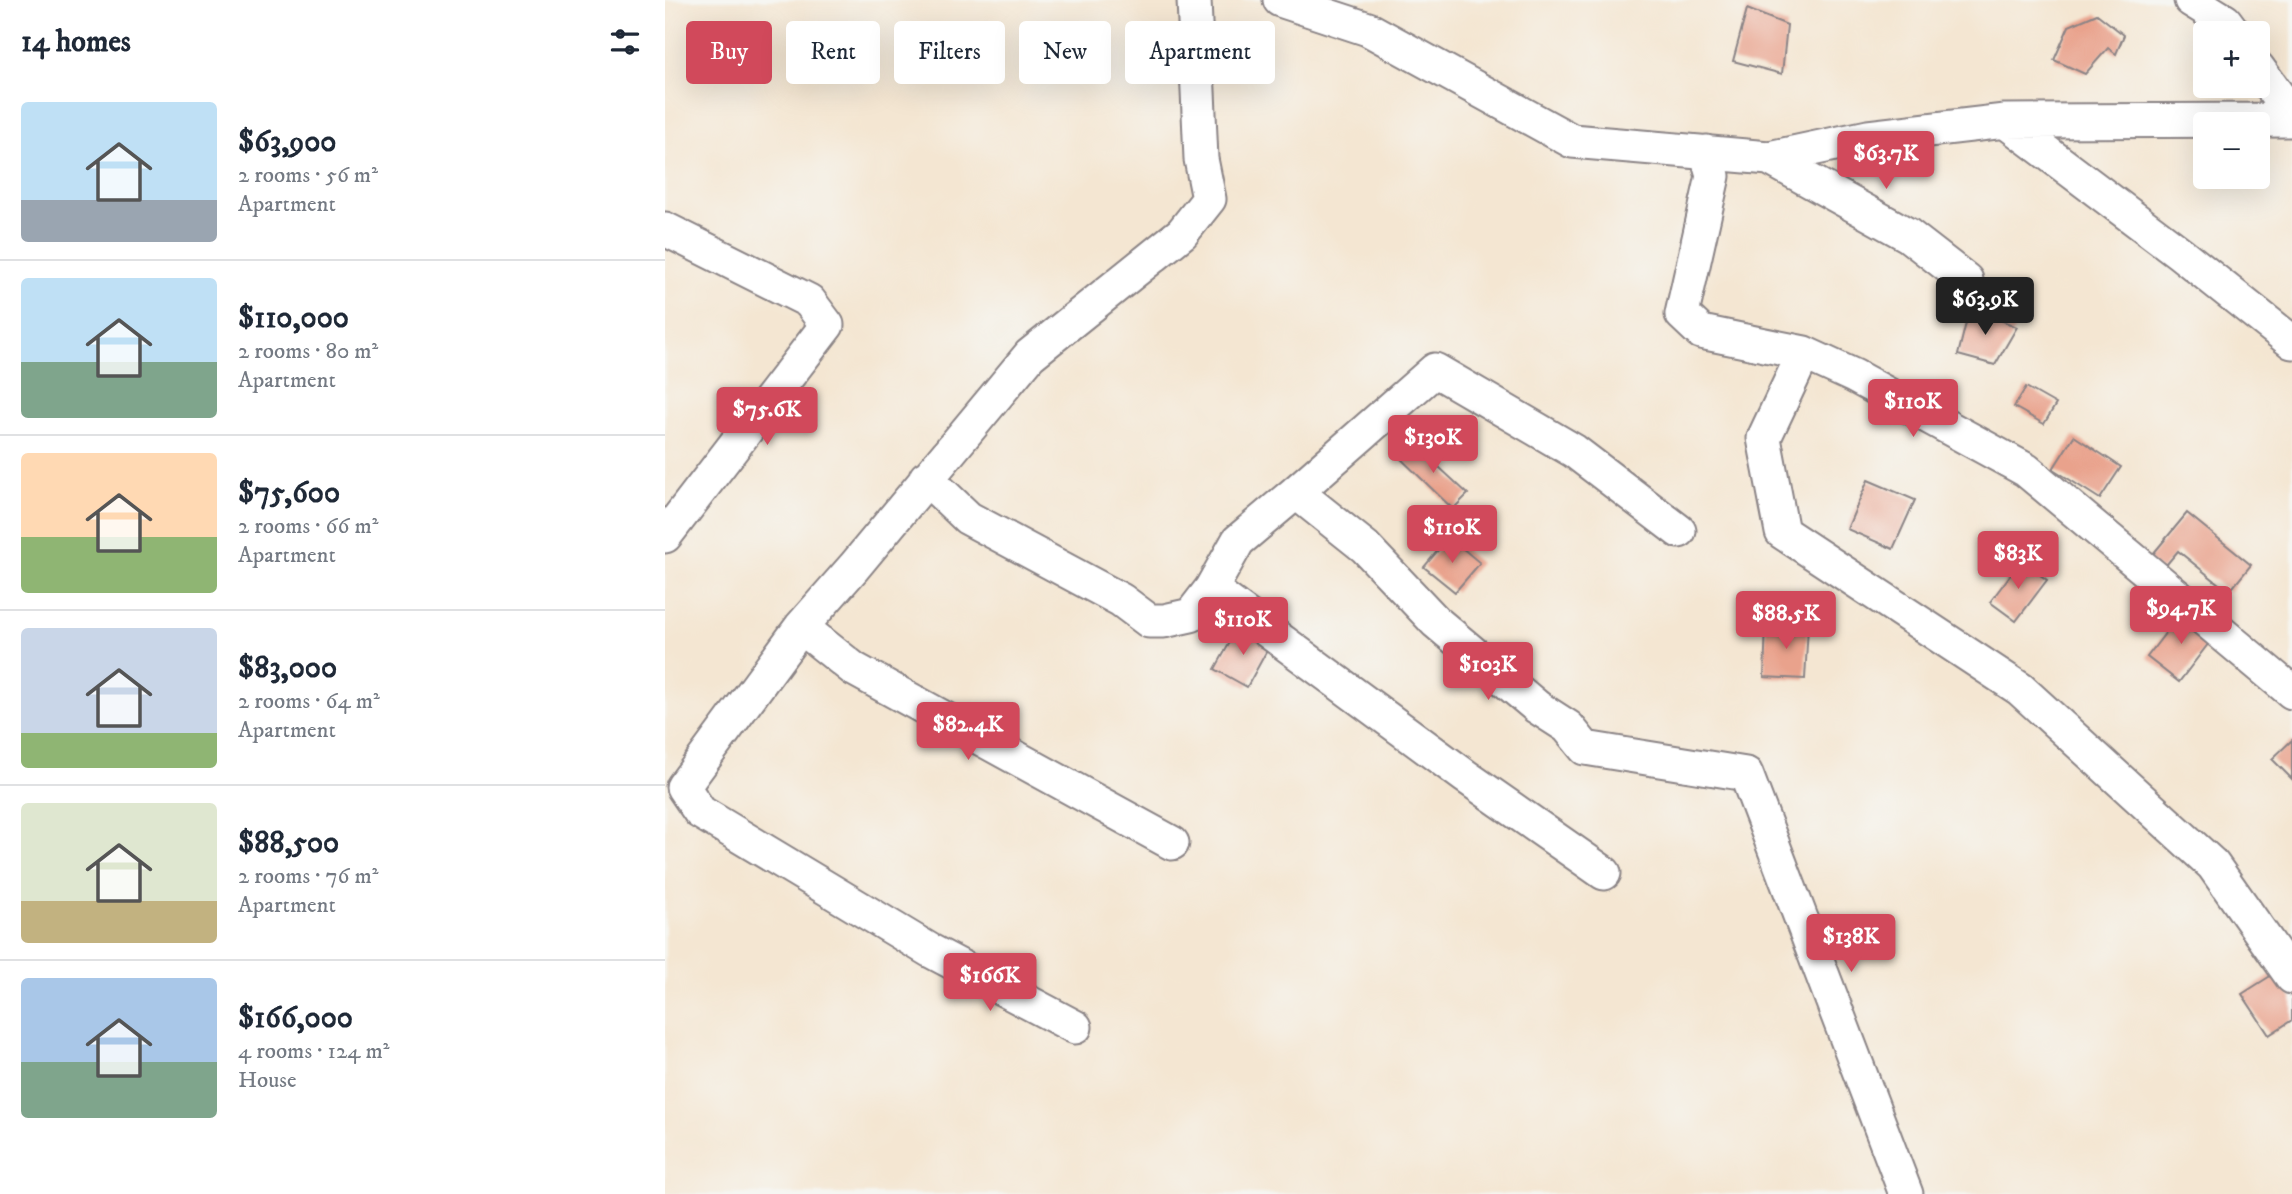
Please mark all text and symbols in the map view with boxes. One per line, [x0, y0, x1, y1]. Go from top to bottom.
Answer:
chip: Buy [686, 21, 772, 84]
chip: Rent [786, 21, 880, 84]
chip: Filters [894, 21, 1005, 84]
chip: New [1019, 21, 1111, 84]
chip: Apartment [1125, 21, 1275, 84]
map controls [2193, 21, 2270, 189]
button: + [2193, 21, 2270, 98]
icon: filters [606, 23, 644, 61]
text: 14 homes [21, 24, 131, 61]
button: − [2193, 112, 2270, 189]
text: $63,900 [238, 124, 337, 161]
icon: home [77, 130, 161, 214]
pin: $63.7K [1829, 132, 1943, 191]
text: $63.7K [1853, 139, 1919, 168]
text: 2 rooms · 56 m² [238, 161, 378, 190]
text: Apartment [238, 190, 336, 219]
pin: $63.9K [1928, 278, 2042, 337]
text: $63.9K [1952, 285, 2018, 314]
text: $110,000 [238, 300, 349, 337]
icon: home [77, 306, 161, 390]
text: 2 rooms · 80 m² [238, 337, 378, 366]
text: Apartment [238, 366, 336, 395]
pin: $110K [1864, 380, 1962, 439]
text: $110K [1884, 387, 1942, 416]
pin: $75.6K [710, 388, 824, 447]
text: $75.6K [733, 395, 801, 424]
pin: $130K [1384, 416, 1482, 475]
text: $130K [1404, 423, 1462, 452]
text: $75,600 [238, 475, 340, 512]
icon: home [77, 481, 161, 565]
pin: $110K [1403, 505, 1501, 565]
text: 2 rooms · 66 m² [238, 512, 378, 541]
text: $110K [1423, 513, 1481, 542]
pin: $83K [1977, 532, 2059, 591]
text: $83K [1994, 539, 2042, 568]
text: Apartment [238, 541, 336, 570]
pin: $94.7K [2124, 586, 2238, 646]
pin: $88.5K [1729, 592, 1843, 651]
text: $94.7K [2146, 594, 2216, 623]
pin: $110K [1194, 598, 1292, 657]
text: $88.5K [1752, 599, 1820, 628]
text: $110K [1214, 605, 1272, 634]
pin: $103K [1439, 642, 1537, 702]
text: $83,000 [238, 650, 337, 687]
text: $103K [1459, 650, 1517, 679]
icon: home [77, 656, 161, 740]
text: 2 rooms · 64 m² [238, 687, 380, 716]
pin: $82.4K [911, 702, 1025, 762]
text: $82.4K [933, 710, 1003, 739]
text: Apartment [238, 716, 336, 745]
text: $88,500 [238, 825, 339, 862]
icon: home [77, 831, 161, 915]
text: 2 rooms · 76 m² [238, 862, 378, 891]
text: Apartment [238, 891, 336, 920]
pin: $138K [1802, 914, 1900, 974]
text: $138K [1822, 922, 1880, 951]
pin: $166K [941, 954, 1039, 1013]
text: $166K [959, 961, 1021, 990]
text: $166,000 [238, 1000, 353, 1037]
icon: home [77, 1006, 161, 1090]
text: 4 rooms · 124 m² [238, 1037, 389, 1066]
text: House [238, 1066, 296, 1095]

